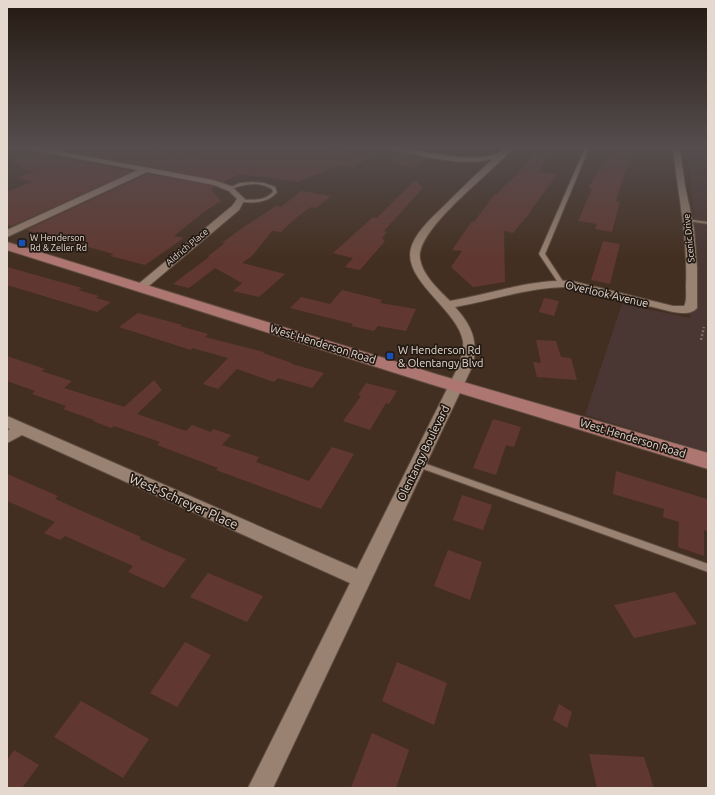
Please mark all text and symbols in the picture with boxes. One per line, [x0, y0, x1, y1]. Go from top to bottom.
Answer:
street label: Scenic Drive [681, 213, 697, 263]
street label: Aldrich Place [164, 226, 210, 268]
place label: W Henderson Rd & Zeller Rd [30, 233, 87, 253]
marker: W Henderson Rd & Zeller Rd [17, 238, 27, 248]
street label: Overlook Avenue [564, 279, 650, 309]
street label: West Henderson Road [269, 322, 377, 366]
place label: W Henderson Rd & Olentangy Blvd [398, 344, 483, 369]
marker: W Henderson Rd & Olentangy Blvd [385, 351, 395, 361]
street label: Olentangy Boulevard [395, 403, 451, 503]
street label: West Henderson Road [579, 416, 687, 460]
street label: West Schreyer Place [127, 471, 241, 531]

